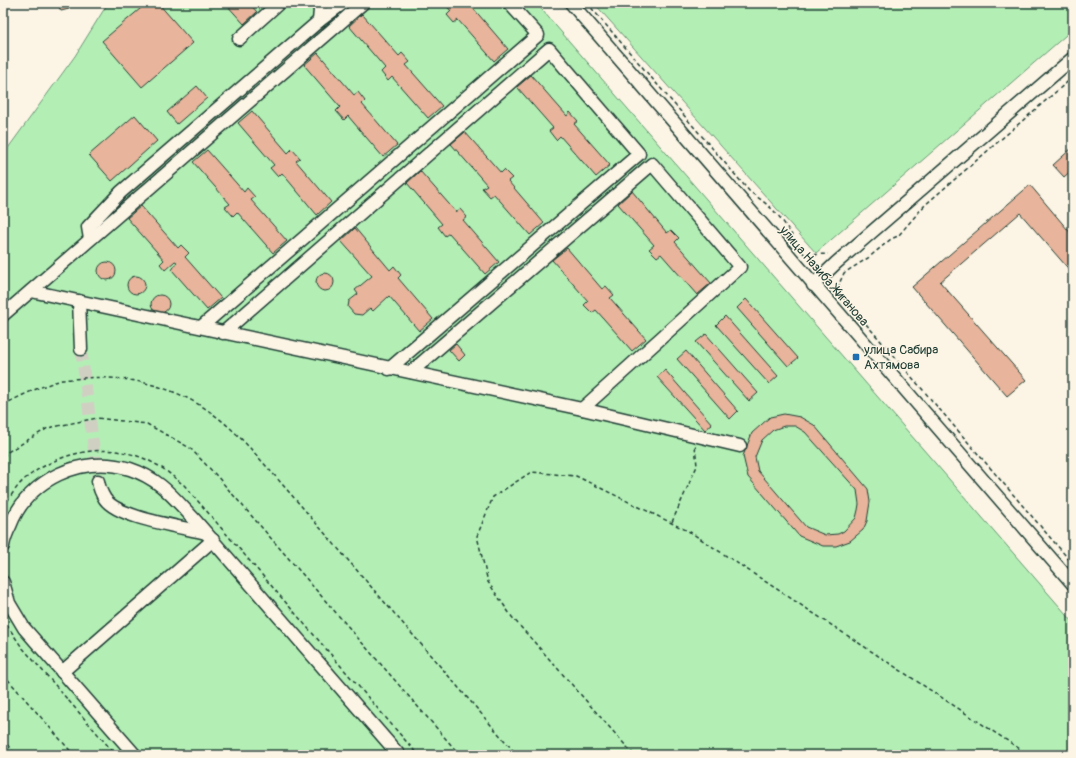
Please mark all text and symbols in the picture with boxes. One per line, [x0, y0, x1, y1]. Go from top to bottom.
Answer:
street label: улица Назиба Жиганова [775, 222, 872, 329]
place label: улица Сабира Ахтямова [863, 342, 938, 373]
marker: улица Сабира Ахтямова [851, 352, 861, 362]

